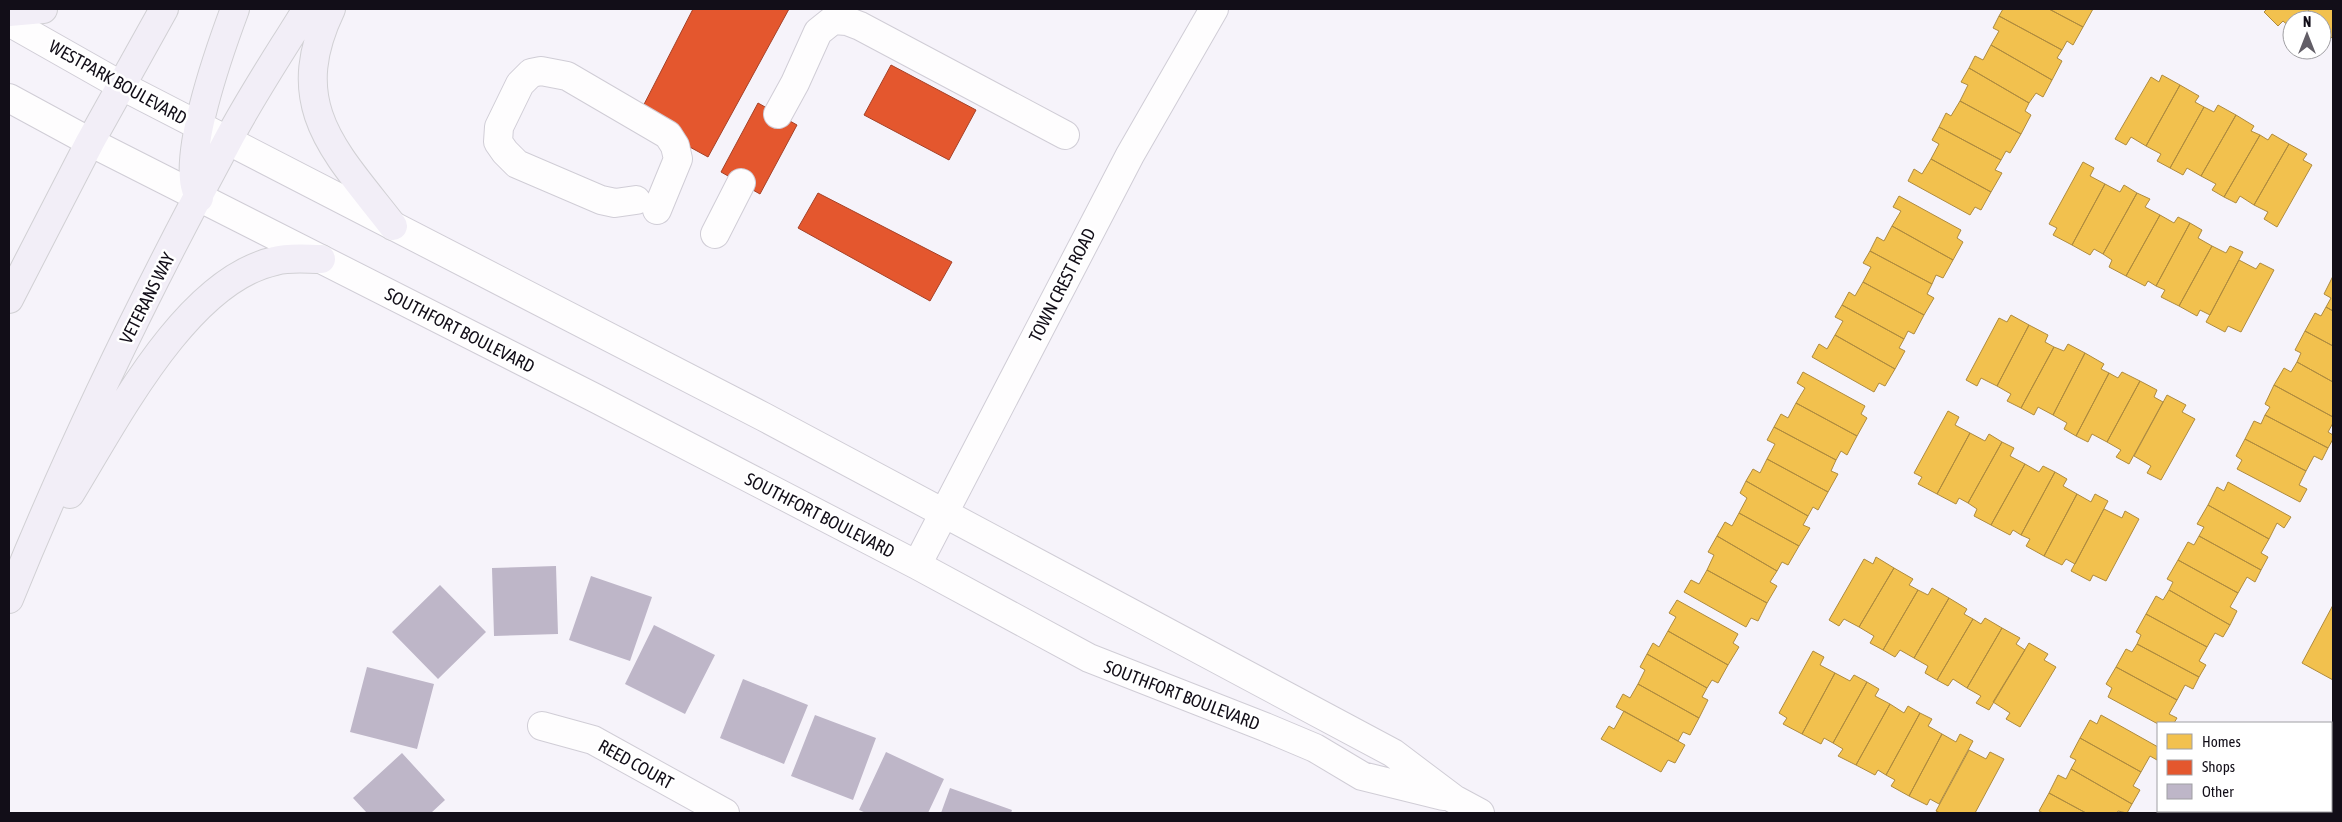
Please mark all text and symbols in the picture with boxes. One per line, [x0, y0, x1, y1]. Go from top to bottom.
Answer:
north arrow [2282, 10, 2332, 60]
text: N [2303, 14, 2311, 30]
street label: WESTPARK BOULEVARD [46, 35, 190, 129]
street label: TOWN CREST ROAD [1024, 225, 1100, 345]
street label: VETERANS WAY [115, 249, 179, 347]
street label: SOUTHFORT BOULEVARD [382, 283, 538, 377]
street label: SOUTHFORT BOULEVARD [742, 468, 898, 562]
street label: SOUTHFORT BOULEVARD [1101, 656, 1263, 734]
legend [2157, 722, 2332, 812]
text: Homes [2202, 733, 2241, 750]
street label: REED COURT [595, 735, 677, 793]
text: Shops [2202, 758, 2235, 775]
text: Other [2202, 783, 2234, 800]

